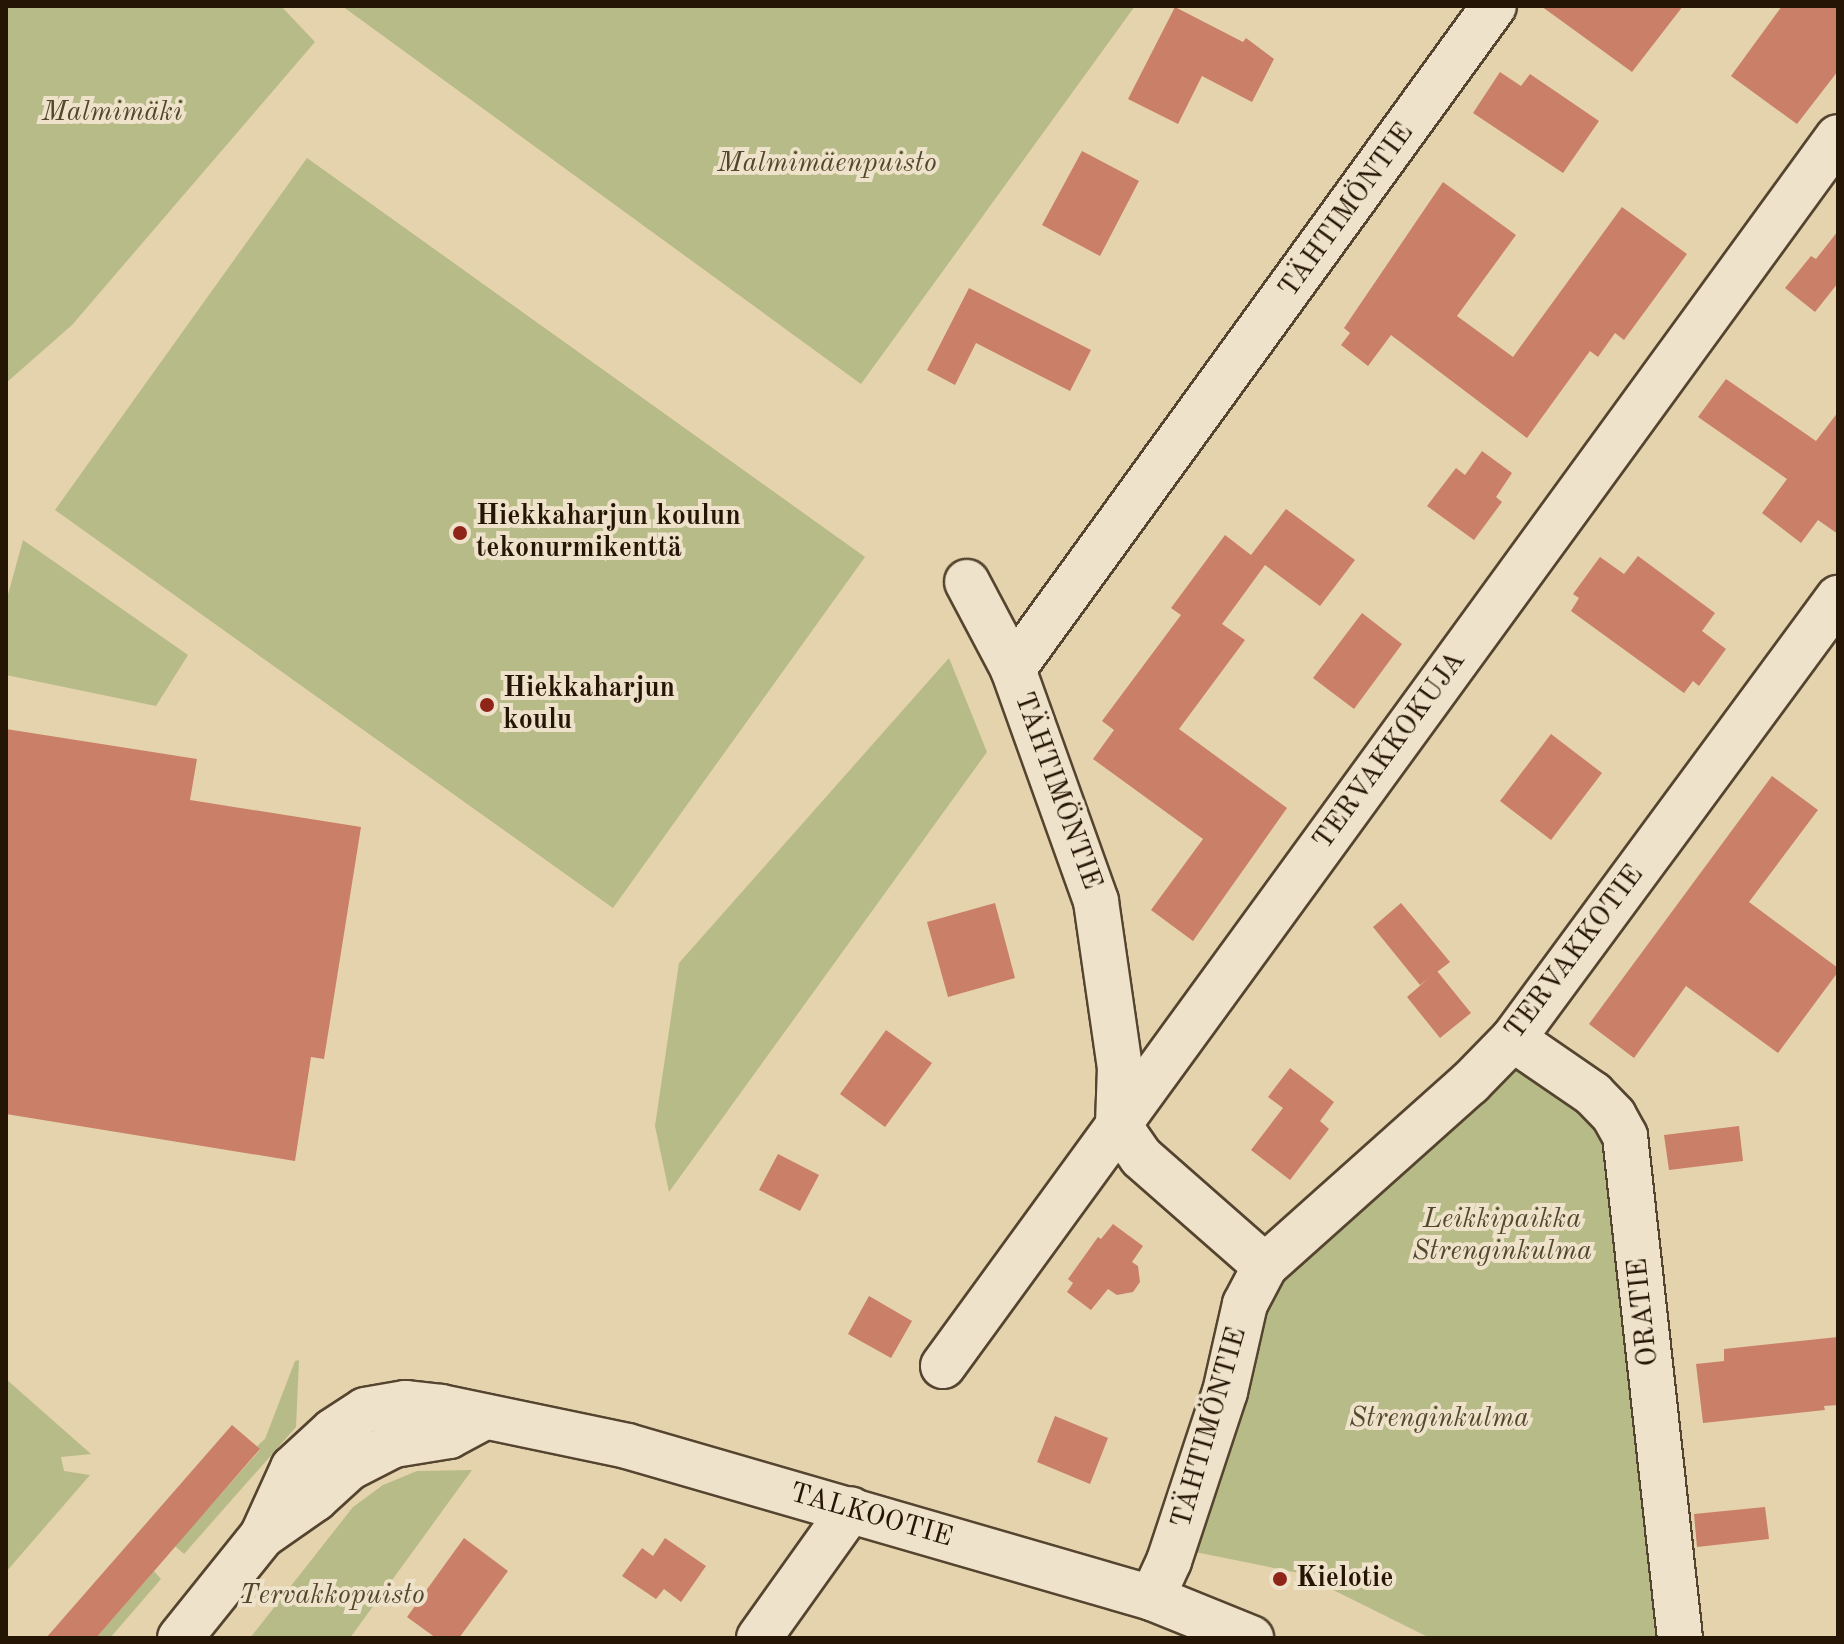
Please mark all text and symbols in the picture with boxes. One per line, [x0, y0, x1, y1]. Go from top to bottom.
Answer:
park label: Malmimäki [42, 96, 182, 130]
street label: TÄHTIMÖNTIE [1273, 117, 1421, 305]
park label: Malmimäenpuisto [717, 147, 937, 181]
place label: Hiekkaharjun koulun tekonurmikenttä [476, 500, 741, 566]
marker: Hiekkaharjun koulun tekonurmikenttä [451, 524, 469, 542]
street label: TERVAKKOKUJA [1307, 645, 1473, 857]
place label: Hiekkaharjun koulu [503, 672, 675, 738]
street label: TÄHTIMÖNTIE [1006, 688, 1108, 894]
marker: Hiekkaharjun koulu [478, 696, 496, 714]
street label: TERVAKKOTIE [1499, 859, 1651, 1047]
park label: Leikkipaikka Strenginkulma [1412, 1203, 1592, 1269]
street label: ORATIE [1622, 1256, 1666, 1368]
street label: TÄHTIMÖNTIE [1165, 1324, 1255, 1532]
park label: Strenginkulma [1349, 1402, 1529, 1436]
street label: TALKOOTIE [786, 1477, 956, 1555]
place label: Kielotie [1296, 1562, 1393, 1596]
marker: Kielotie [1271, 1570, 1289, 1588]
park label: Tervakkopuisto [239, 1579, 425, 1613]

